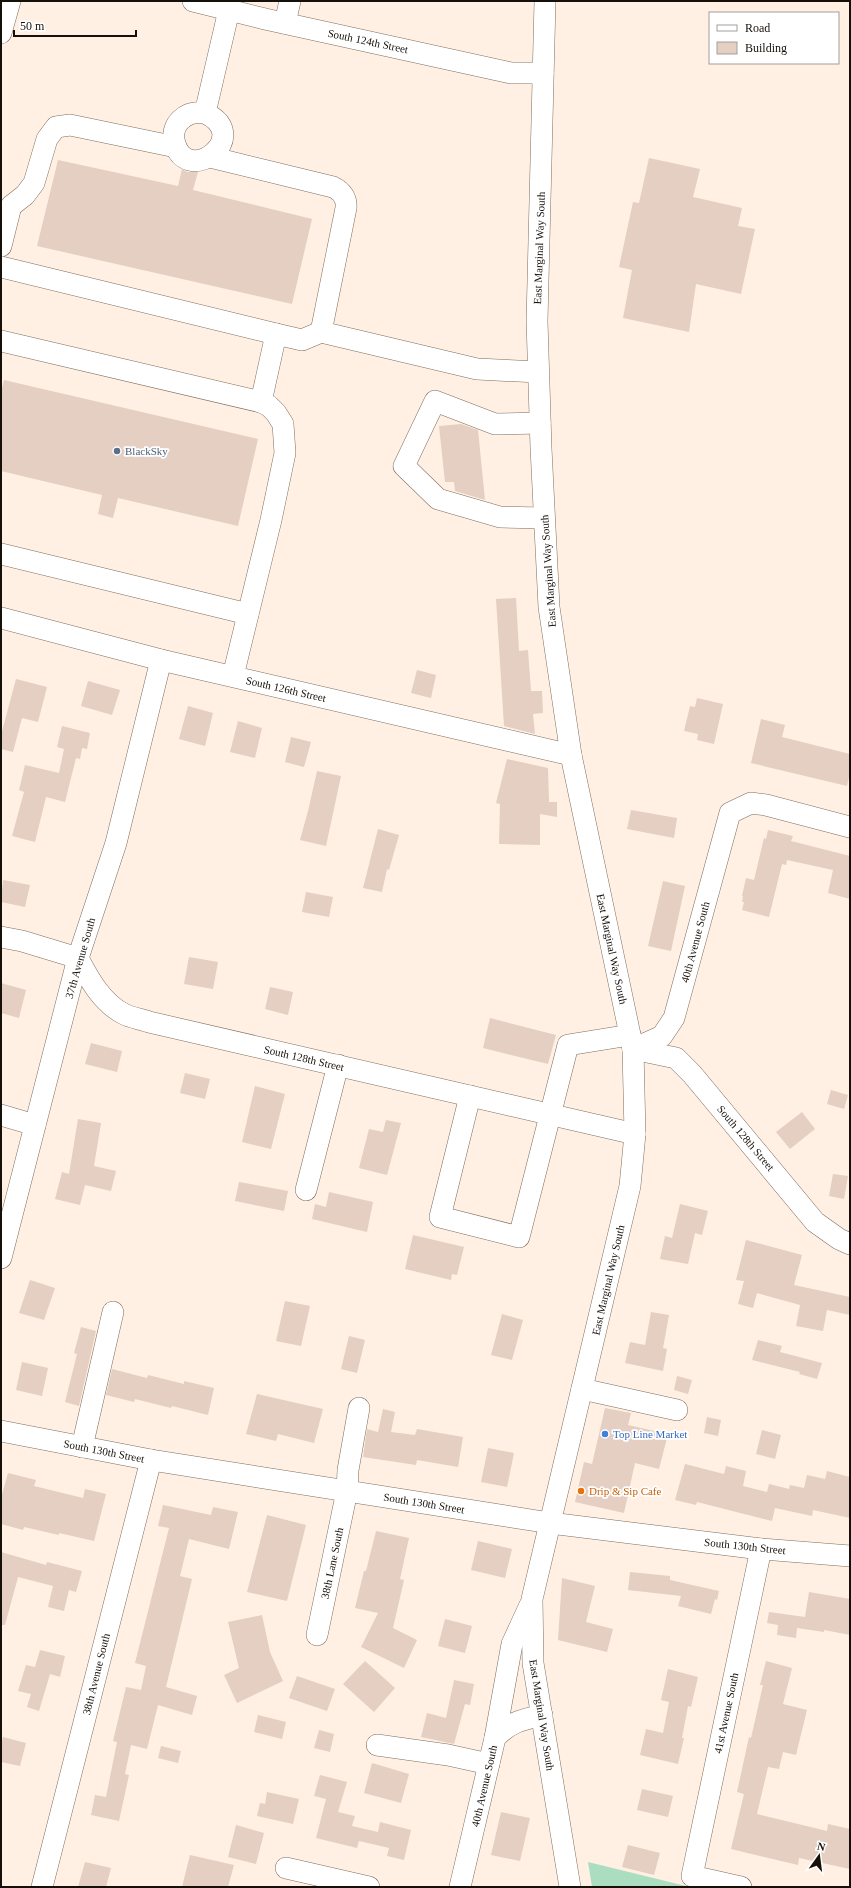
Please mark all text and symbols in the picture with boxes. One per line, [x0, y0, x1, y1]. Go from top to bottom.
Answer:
scale bar [14, 12, 136, 38]
legend [709, 12, 839, 64]
text: 50 m [20, 19, 45, 33]
text: Road [745, 21, 770, 35]
street label: South 124th Street [327, 27, 409, 55]
text: Building [745, 41, 787, 55]
street label: East Marginal Way South [531, 191, 547, 305]
place label: BlackSky [125, 445, 168, 457]
marker: BlackSky [112, 446, 122, 456]
street label: East Marginal Way South [538, 514, 558, 628]
street label: South 126th Street [245, 674, 327, 704]
street label: East Marginal Way South [594, 893, 630, 1006]
street label: 40th Avenue South [678, 900, 712, 984]
street label: 37th Avenue South [63, 916, 97, 1000]
street label: South 128th Street [263, 1043, 345, 1073]
street label: South 128th Street [715, 1103, 777, 1173]
street label: East Marginal Way South [589, 1223, 627, 1336]
place label: Top Line Market [613, 1428, 687, 1440]
marker: Top Line Market [600, 1429, 610, 1439]
street label: South 130th Street [63, 1437, 145, 1465]
place label: Drip & Sip Cafe [589, 1485, 662, 1497]
marker: Drip & Sip Cafe [576, 1486, 586, 1496]
street label: South 130th Street [383, 1491, 465, 1515]
street label: 38th Lane South [319, 1526, 346, 1600]
street label: South 130th Street [704, 1536, 786, 1556]
street label: 38th Avenue South [80, 1632, 112, 1716]
street label: East Marginal Way South [527, 1658, 557, 1772]
street label: 41st Avenue South [712, 1671, 741, 1754]
street label: 40th Avenue South [469, 1743, 499, 1828]
north arrow [799, 1836, 839, 1876]
text: N [816, 1840, 827, 1853]

